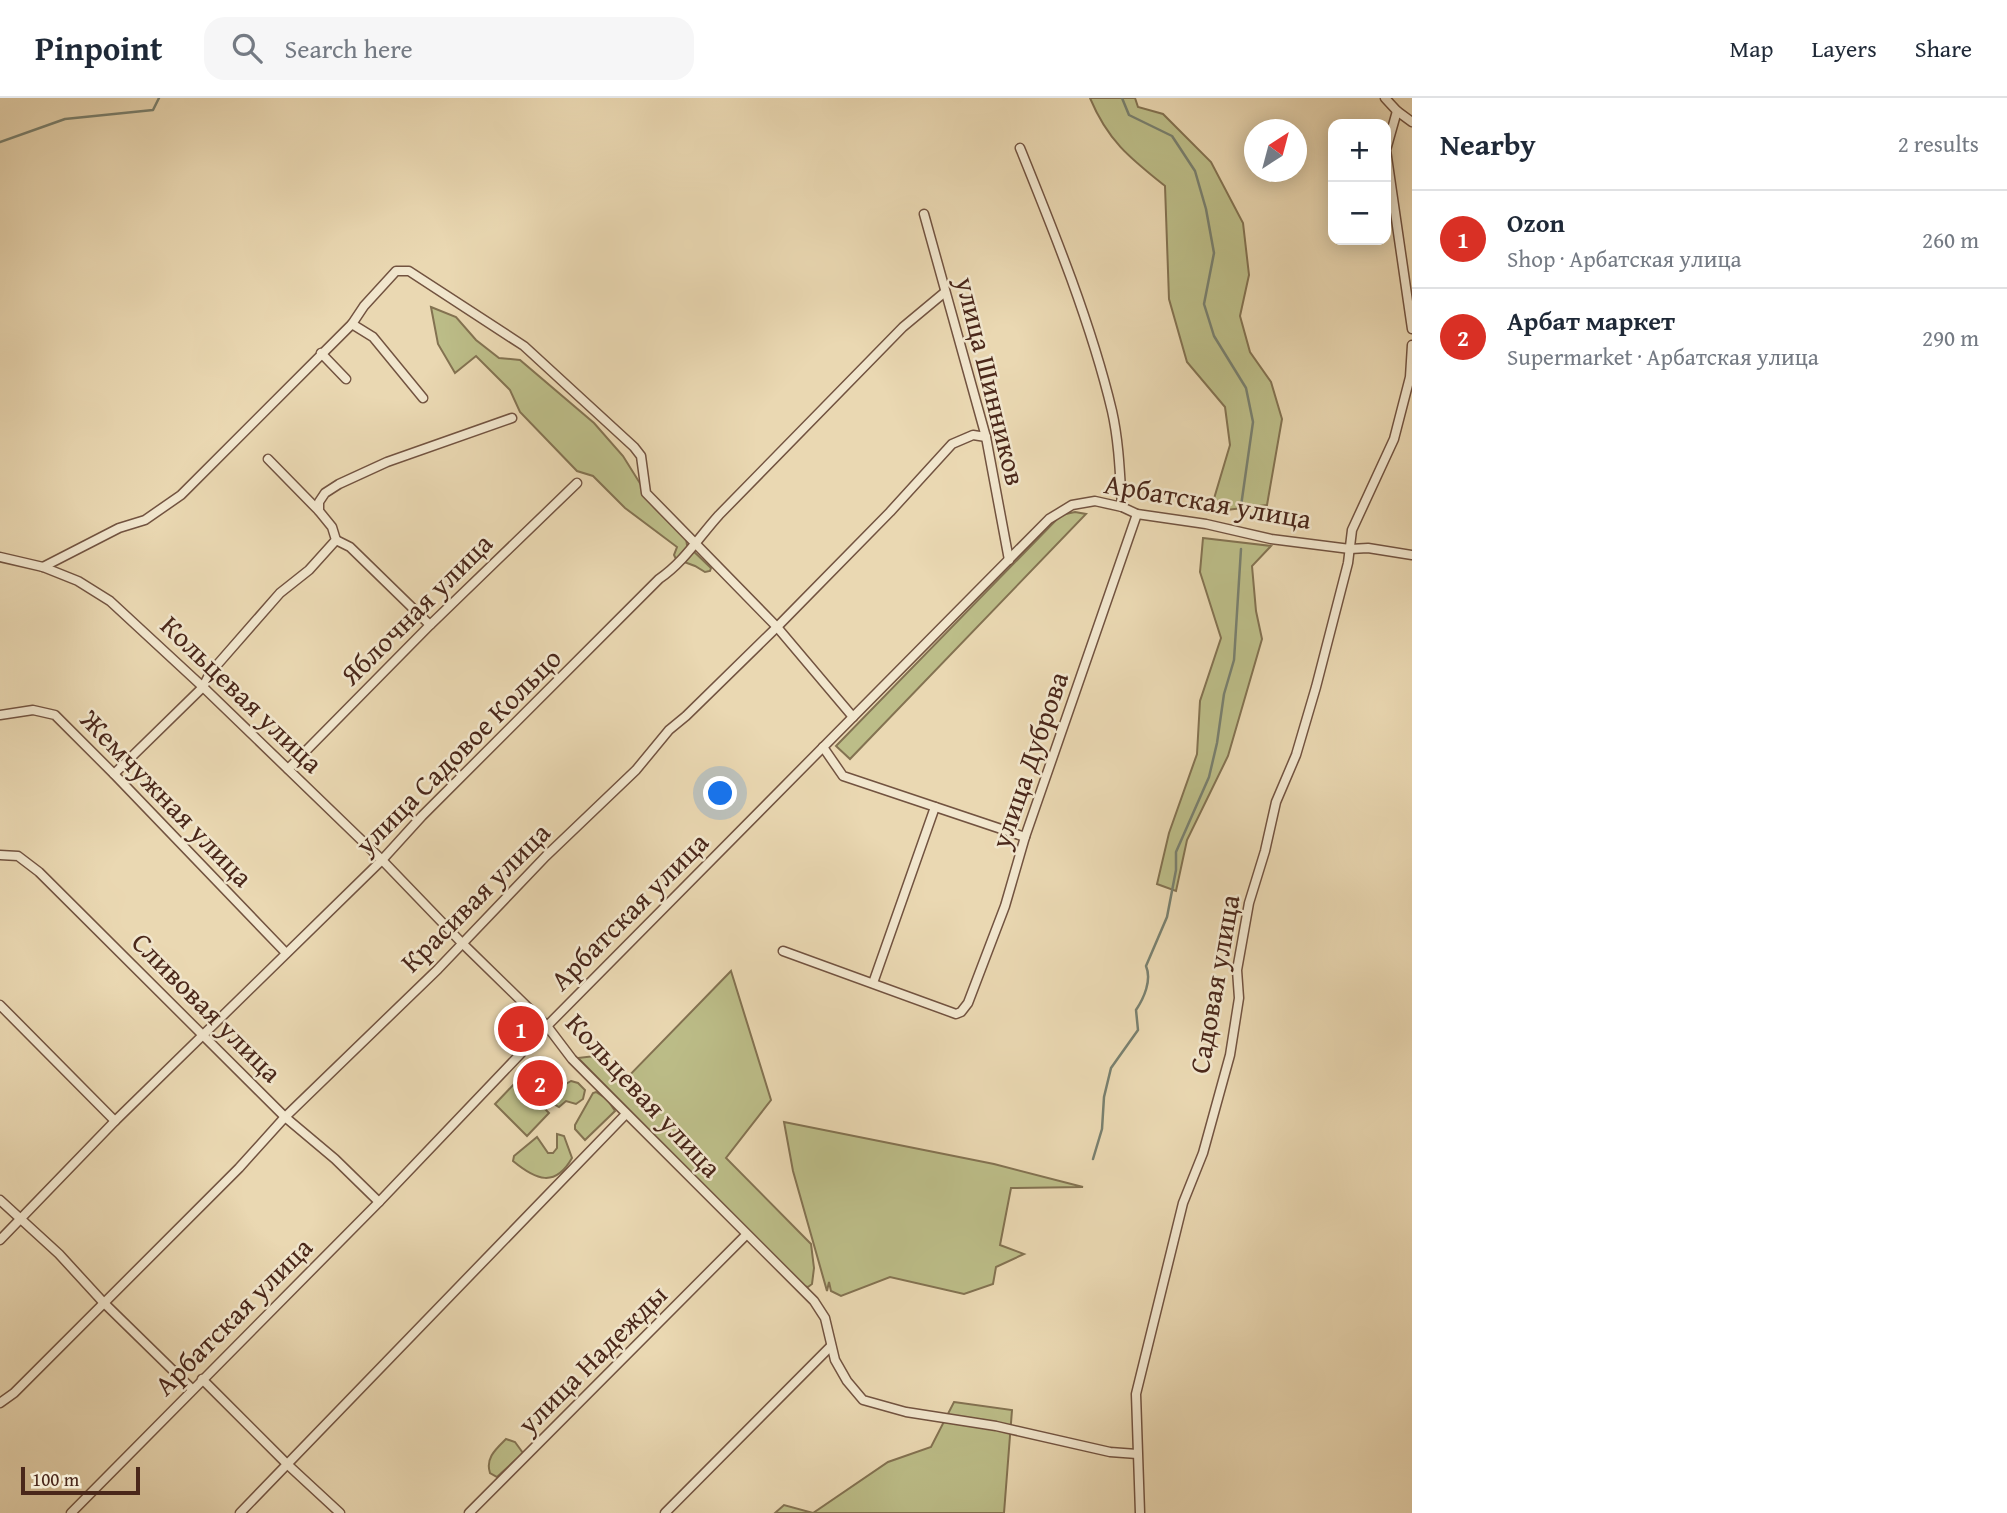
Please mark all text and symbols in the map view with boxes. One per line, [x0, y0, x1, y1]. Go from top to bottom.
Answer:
search box [204, 17, 694, 80]
text: Pinpoint [35, 24, 162, 72]
icon: search [228, 29, 266, 67]
text: Search here [284, 29, 413, 68]
text: Map [1730, 31, 1773, 66]
text: Layers [1811, 31, 1877, 66]
text: Share [1915, 31, 1972, 66]
north arrow [1244, 119, 1307, 182]
map controls [1328, 119, 1391, 245]
button: + [1328, 119, 1391, 182]
text: Nearby [1440, 122, 1536, 166]
text: 2 results [1898, 127, 1979, 160]
button: − [1328, 182, 1391, 245]
text: Ozon [1507, 203, 1565, 242]
text: 1 [1457, 223, 1469, 256]
text: 260 m [1922, 223, 1979, 256]
text: Shop · Арбатская улица [1507, 242, 1741, 275]
street label: улица Шинников [946, 271, 1037, 489]
text: Арбат маркет [1507, 301, 1675, 340]
text: 2 [1457, 321, 1469, 354]
text: 290 m [1922, 321, 1979, 354]
text: Supermarket · Арбатская улица [1507, 340, 1819, 373]
street label: Арбатская улица [1101, 462, 1316, 539]
street label: Яблочная улица [329, 523, 502, 695]
street label: Кольцевая улица [152, 605, 333, 783]
street label: улица Садовое Кольцо [344, 638, 570, 864]
street label: улица Дуброва [979, 665, 1078, 855]
street label: Жемчужная улица [71, 699, 264, 896]
your location [703, 776, 737, 810]
street label: Красивая улица [390, 812, 559, 981]
street label: Арбатская улица [540, 822, 718, 999]
street label: Садовая улица [1178, 891, 1250, 1077]
street label: Сливовая улица [123, 922, 292, 1092]
pin: 1 [498, 1003, 544, 1055]
street label: Кольцевая улица [557, 1003, 732, 1187]
pin: 2 [517, 1057, 563, 1109]
street label: Арбатская улица [144, 1227, 322, 1404]
street label: улица Надежды [507, 1274, 676, 1444]
scale bar [21, 1464, 140, 1496]
text: 100 m [32, 1465, 79, 1493]

